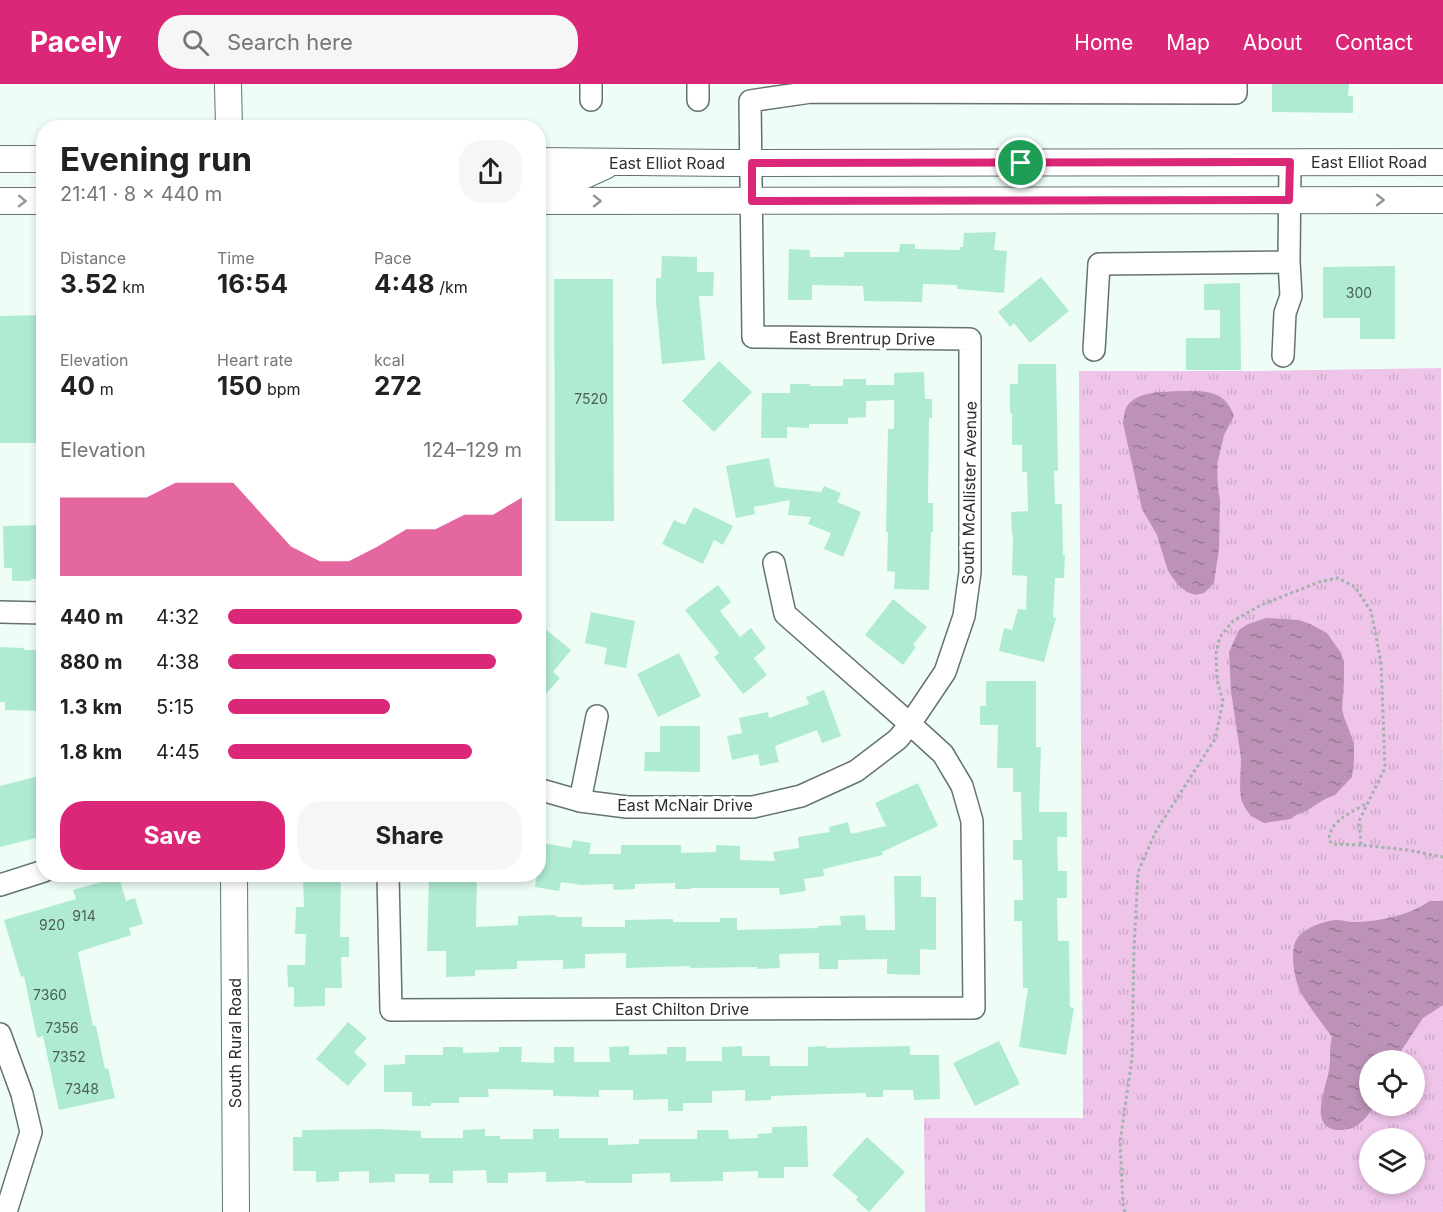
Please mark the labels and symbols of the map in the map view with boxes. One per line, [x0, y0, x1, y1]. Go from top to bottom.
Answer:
pin [995, 137, 1046, 188]
street label: East Elliot Road [1311, 152, 1427, 172]
street label: East Elliot Road [609, 153, 725, 173]
one-way arrow [1375, 193, 1384, 206]
one-way arrow [17, 195, 26, 207]
one-way arrow [592, 195, 601, 208]
house number: 300 [1346, 284, 1372, 301]
street label: East Brentrup Drive [789, 327, 935, 349]
house number: 7520 [574, 390, 608, 407]
street label: South McAllister Avenue [957, 401, 981, 585]
street label: East McNair Drive [617, 795, 753, 815]
house number: 914 [72, 907, 96, 924]
house number: 920 [39, 916, 65, 933]
street label: South Rural Road [225, 978, 245, 1108]
house number: 7360 [33, 986, 67, 1003]
street label: East Chilton Drive [615, 999, 749, 1019]
house number: 7356 [45, 1019, 79, 1036]
house number: 7352 [52, 1048, 86, 1065]
house number: 7348 [65, 1080, 99, 1097]

